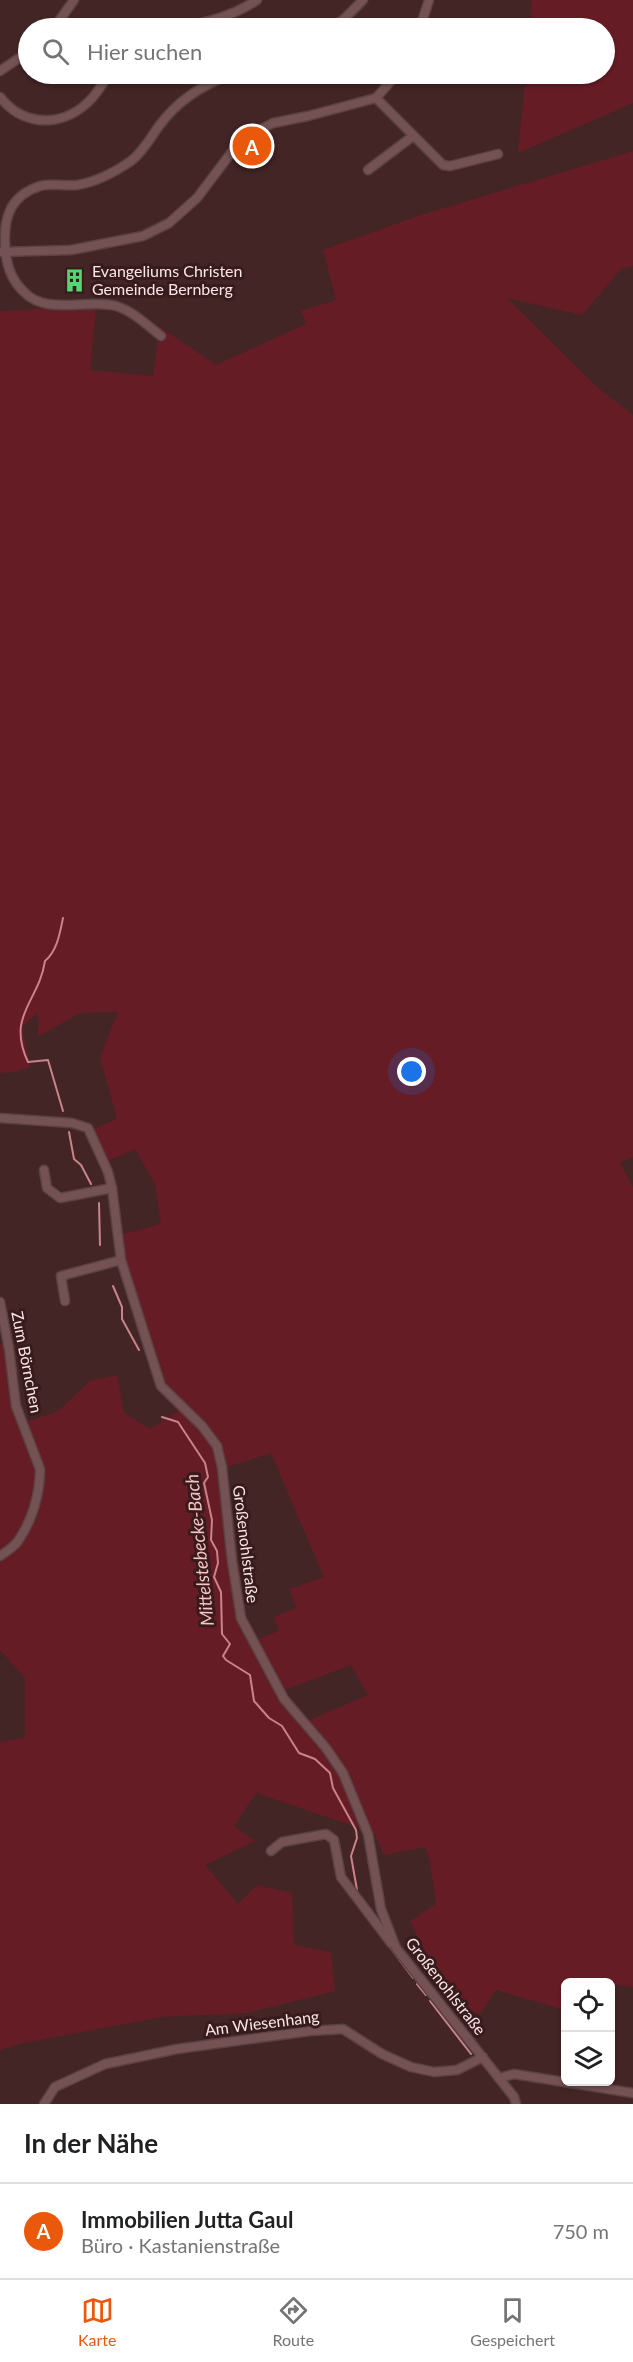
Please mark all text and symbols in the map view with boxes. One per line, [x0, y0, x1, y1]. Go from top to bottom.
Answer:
search box [18, 18, 615, 84]
icon: search [39, 35, 72, 68]
text: Hier suchen [87, 38, 202, 65]
pin: A [232, 124, 272, 168]
place label: Evangeliums Christen Gemeinde Bernberg [92, 261, 242, 298]
building icon: Evangeliums Christen Gemeinde Bernberg [61, 267, 87, 293]
your location [397, 1057, 426, 1086]
street label: Zum Börnchen [8, 1309, 47, 1414]
water label: Mittelstebecke-Bach [180, 1473, 218, 1627]
street label: Großenohlstraße [230, 1484, 263, 1604]
street label: Großenohlstraße [402, 1933, 490, 2038]
map controls [561, 1978, 615, 2086]
button: locate [561, 1978, 615, 2032]
street label: Am Wiesenhang [204, 2006, 320, 2039]
button: layers [561, 2032, 615, 2086]
text: In der Nähe [24, 2127, 158, 2159]
text: Immobilien Jutta Gaul [81, 2206, 293, 2233]
text: A [37, 2219, 50, 2243]
text: 750 m [553, 2219, 609, 2243]
text: Büro · Kastanienstraße [81, 2233, 280, 2257]
tab: Karte [78, 2294, 116, 2349]
tab: Route [273, 2294, 314, 2349]
tab: Gespeichert [470, 2294, 555, 2349]

